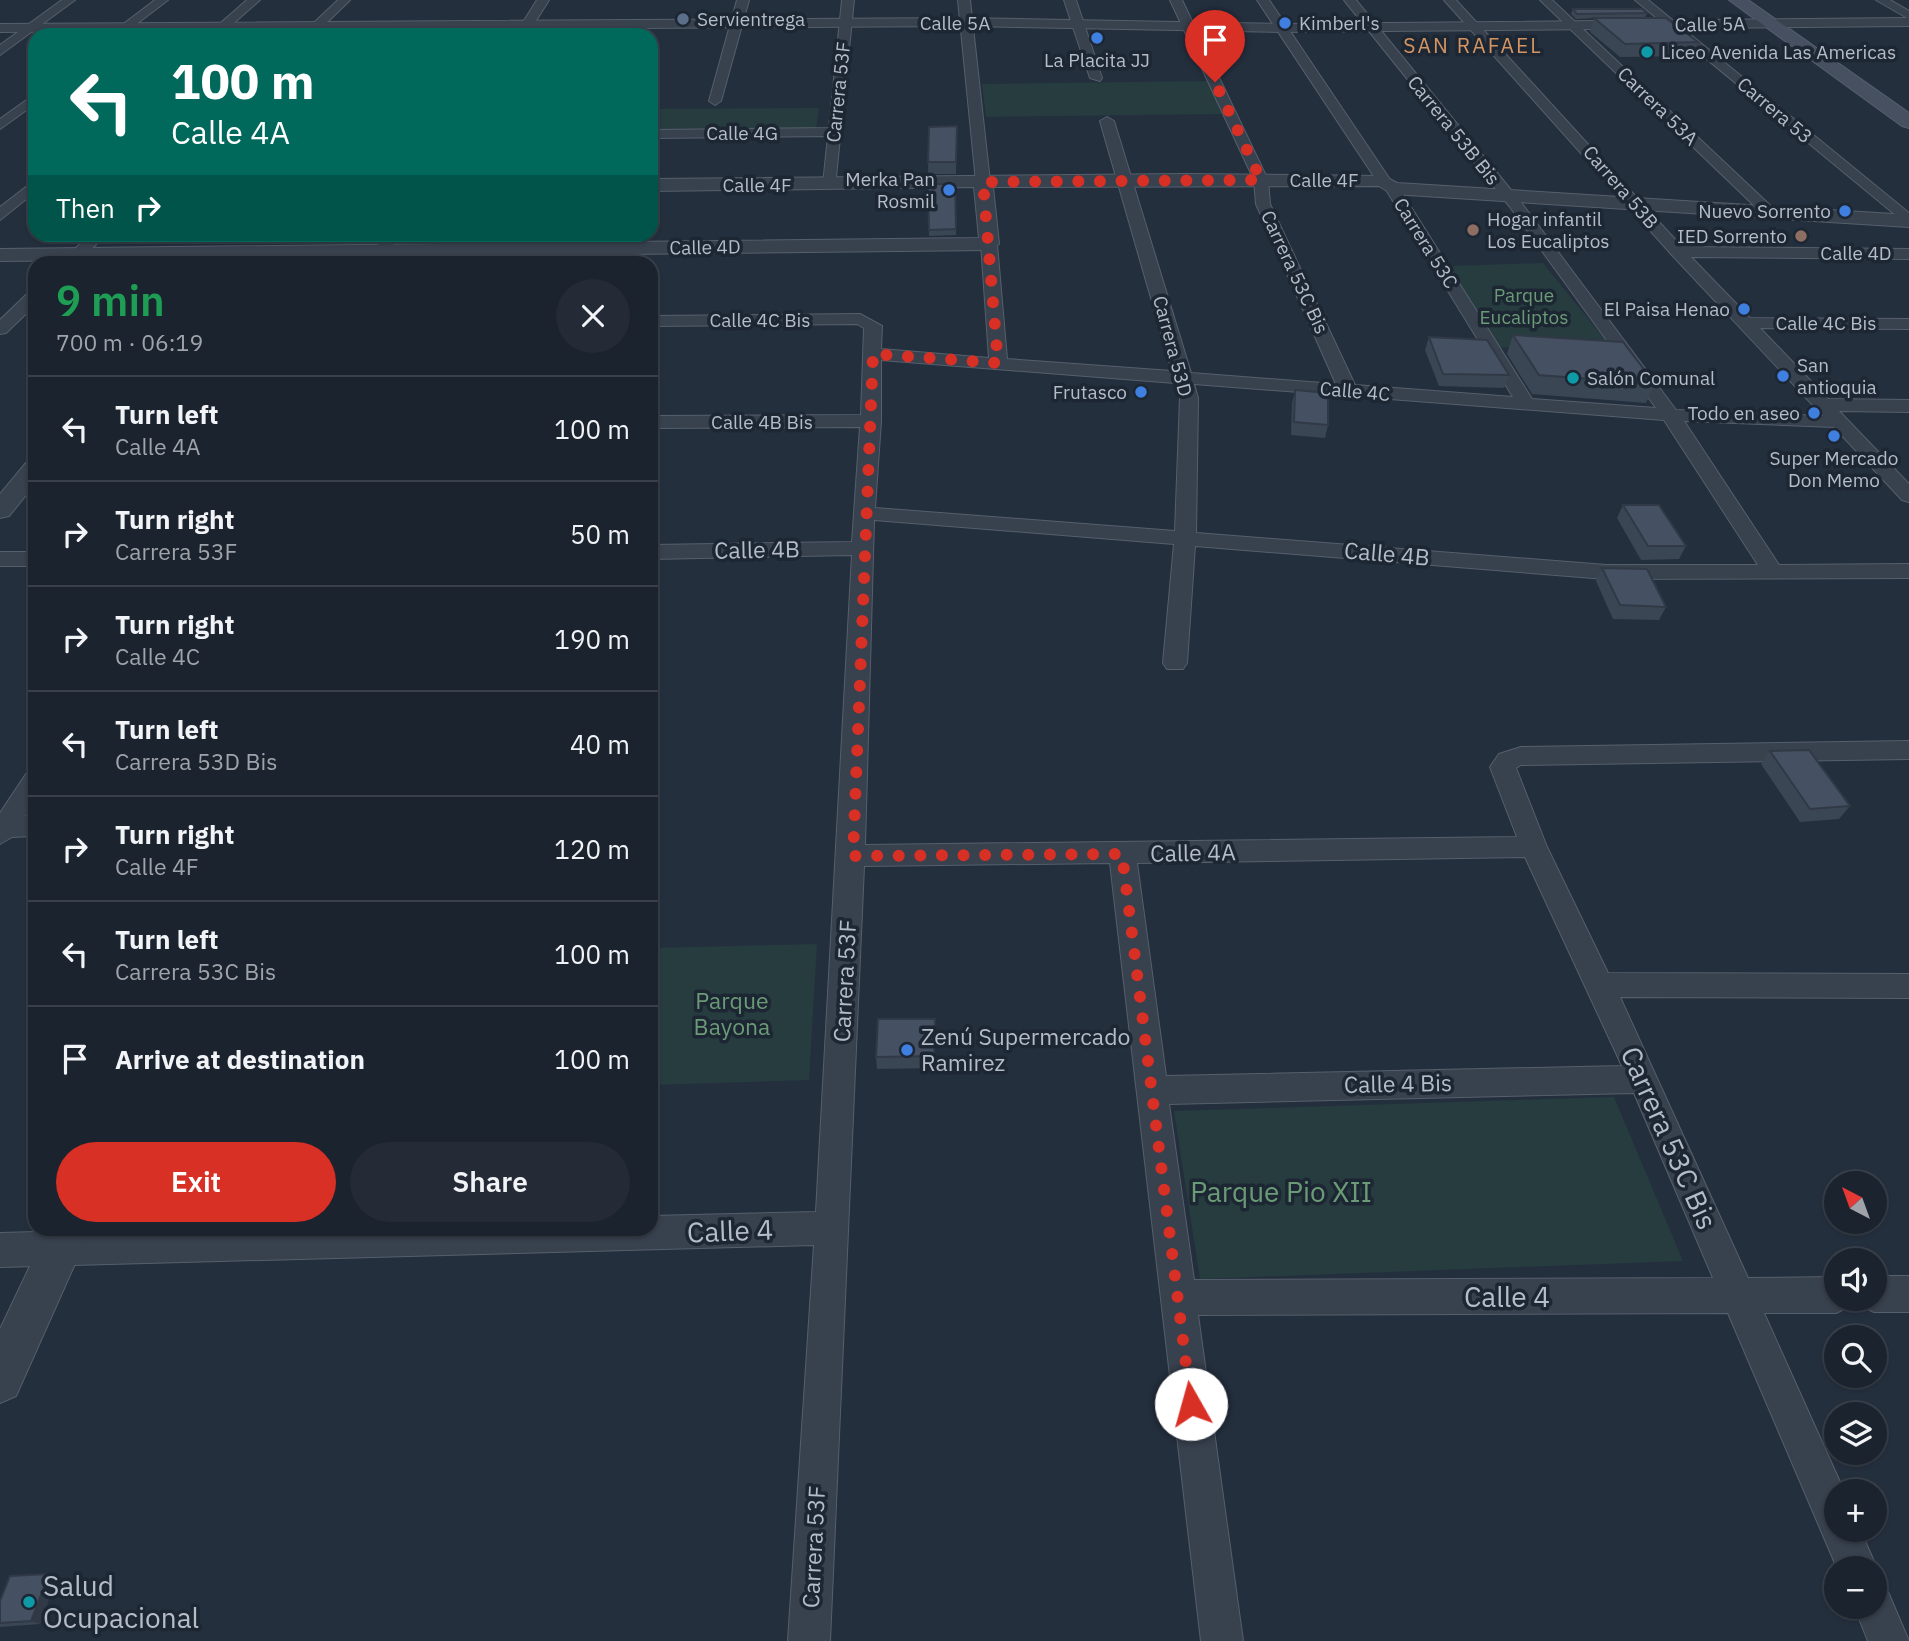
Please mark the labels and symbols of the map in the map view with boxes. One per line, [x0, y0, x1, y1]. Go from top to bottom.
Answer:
place label: Servientrega [697, 7, 805, 31]
pin [1185, 10, 1245, 82]
marker: Servientrega [675, 11, 691, 27]
street label: Calle 5A [920, 11, 990, 35]
place label: Kimberl's [1299, 11, 1380, 35]
street label: Calle 5A [1674, 11, 1746, 37]
marker: Kimberl's [1277, 15, 1293, 31]
marker: La Placita JJ [1089, 30, 1105, 46]
district label: SAN RAFAEL [1403, 31, 1543, 59]
street label: Carrera 53F [821, 40, 855, 144]
place label: Liceo Avenida Las Americas [1661, 40, 1896, 64]
marker: Liceo Avenida Las Americas [1639, 44, 1655, 60]
place label: La Placita JJ [1044, 48, 1150, 72]
street label: Carrera 53A [1613, 62, 1703, 150]
street label: Carrera 53B Bis [1403, 70, 1505, 190]
street label: Carrera 53 [1733, 72, 1817, 148]
street label: Calle 4G [706, 121, 778, 145]
street label: Carrera 53B [1578, 140, 1664, 234]
place label: Merka Pan Rosmil [845, 167, 935, 213]
street label: Calle 4F [1289, 168, 1359, 192]
street label: Calle 4F [722, 173, 792, 197]
marker: Merka Pan Rosmil [941, 182, 957, 198]
street label: Carrera 53C [1389, 193, 1463, 293]
place label: Nuevo Sorrento [1698, 199, 1831, 223]
marker: Nuevo Sorrento [1837, 203, 1853, 219]
street label: Carrera 53C Bis [1256, 207, 1334, 337]
place label: Hogar infantil Los Eucaliptos [1487, 207, 1610, 253]
marker: Hogar infantil Los Eucaliptos [1465, 222, 1481, 238]
place label: IED Sorrento [1677, 224, 1787, 248]
marker: IED Sorrento [1793, 228, 1809, 244]
street label: Calle 4D [669, 234, 741, 260]
street label: Calle 4D [1820, 241, 1892, 265]
park label: Parque Eucaliptos [1480, 283, 1568, 329]
street label: Carrera 53D [1148, 293, 1198, 399]
place label: El Paisa Henao [1604, 297, 1730, 321]
marker: El Paisa Henao [1736, 301, 1752, 317]
street label: Calle 4C Bis [709, 308, 811, 332]
street label: Calle 4C Bis [1775, 311, 1877, 335]
place label: San antioquia [1797, 353, 1877, 399]
place label: Salón Comunal [1587, 366, 1715, 390]
marker: San antioquia [1775, 368, 1791, 384]
marker: Salón Comunal [1565, 370, 1581, 386]
street label: Calle 4C [1319, 376, 1391, 406]
place label: Frutasco [1053, 380, 1127, 404]
marker: Frutasco [1133, 384, 1149, 400]
place label: Todo en aseo [1687, 401, 1800, 425]
marker: Todo en aseo [1806, 405, 1822, 421]
street label: Calle 4B Bis [711, 410, 813, 434]
marker: Super Mercado Don Memo [1826, 428, 1842, 444]
place label: Super Mercado Don Memo [1770, 446, 1898, 492]
street label: Calle 4B [714, 533, 800, 565]
street label: Calle 4B [1343, 534, 1431, 572]
street label: Calle 4A [1150, 836, 1236, 868]
street label: Carrera 53F [826, 919, 862, 1043]
park label: Parque Bayona [694, 985, 770, 1041]
place label: Zenú Supermercado Ramirez [921, 1021, 1130, 1077]
street label: Carrera 53C Bis [1613, 1041, 1726, 1235]
marker: Zenú Supermercado Ramirez [899, 1042, 915, 1058]
street label: Calle 4 Bis [1344, 1067, 1452, 1099]
north arrow [1824, 1171, 1886, 1234]
park label: Parque Pio XII [1190, 1173, 1372, 1210]
street label: Calle 4 [686, 1211, 774, 1250]
street label: Calle 4 [1464, 1278, 1550, 1315]
position arrow [1154, 1367, 1228, 1441]
street label: Carrera 53F [795, 1485, 831, 1609]
place label: Salud Ocupacional [43, 1567, 199, 1636]
marker: Salud Ocupacional [21, 1594, 37, 1610]

